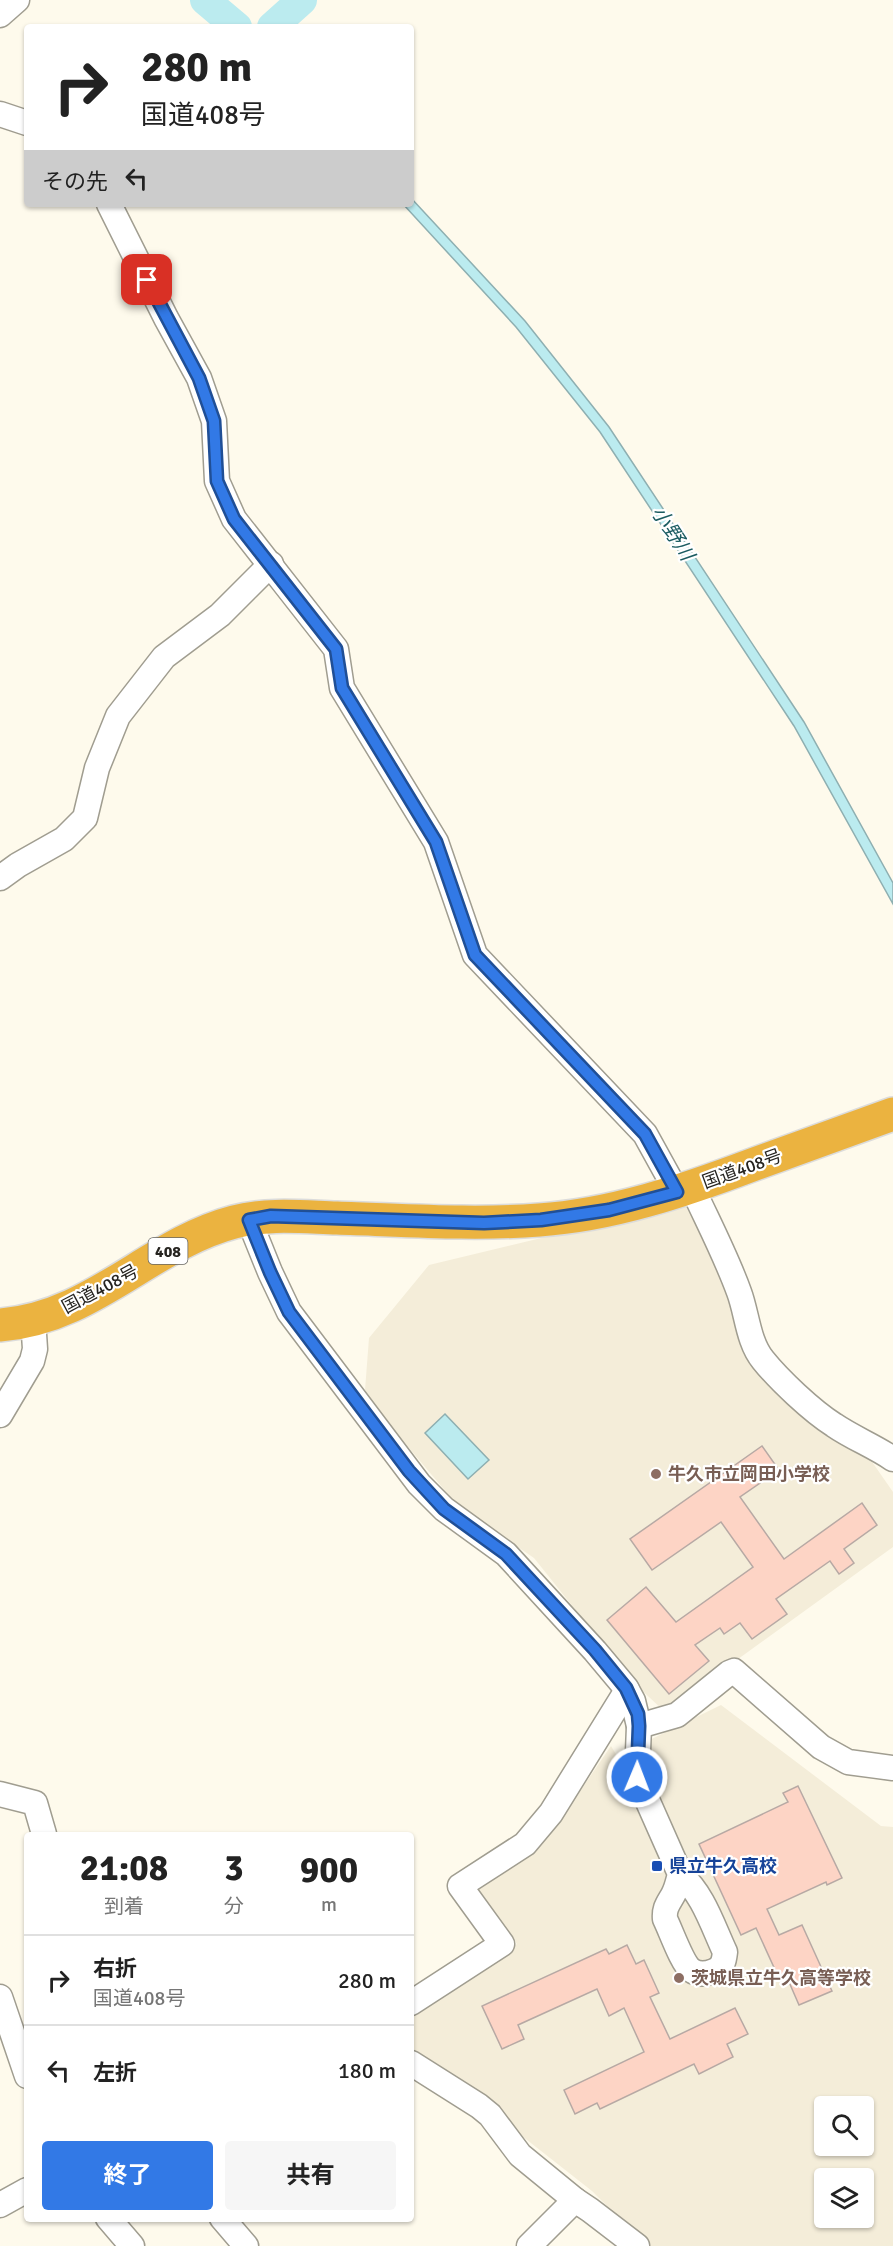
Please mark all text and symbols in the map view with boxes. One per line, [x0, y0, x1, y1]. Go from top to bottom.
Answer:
text: 280 m [141, 42, 252, 93]
icon: right [42, 48, 120, 126]
text: 国道408号 [141, 99, 266, 132]
icon: left [120, 162, 153, 195]
text: その先 [42, 168, 108, 195]
pin [121, 254, 172, 305]
icon: arrive [130, 263, 163, 296]
water label: 小野川 [646, 501, 700, 567]
street label: 国道408号 [699, 1144, 785, 1194]
road number: 408 [148, 1238, 188, 1264]
street label: 国道408号 [58, 1260, 142, 1318]
place label: 牛久市立岡田小学校 [668, 1463, 830, 1485]
marker: 牛久市立岡田小学校 [649, 1467, 663, 1481]
position arrow [605, 1745, 669, 1809]
text: 21:08 [80, 1846, 168, 1891]
text: 3 [224, 1846, 244, 1891]
text: 900 [300, 1848, 358, 1893]
place label: 県立牛久高校 [669, 1855, 777, 1877]
marker: 県立牛久高校 [650, 1859, 664, 1873]
text: m [321, 1892, 337, 1917]
text: 到着 [104, 1894, 144, 1919]
text: 分 [224, 1894, 244, 1919]
text: 右折 [93, 1955, 137, 1982]
icon: right [42, 1964, 75, 1997]
text: 280 m [338, 1967, 396, 1994]
place label: 茨城県立牛久高等学校 [691, 1967, 871, 1989]
marker: 茨城県立牛久高等学校 [672, 1971, 686, 1985]
text: 国道408号 [93, 1986, 185, 2011]
icon: left [42, 2054, 75, 2087]
text: 180 m [338, 2057, 396, 2084]
text: 左折 [93, 2059, 137, 2086]
map controls [814, 2096, 874, 2228]
button: search [814, 2096, 874, 2156]
button: 終了 [42, 2141, 213, 2210]
button: 共有 [225, 2141, 396, 2210]
button: layers [814, 2168, 874, 2228]

